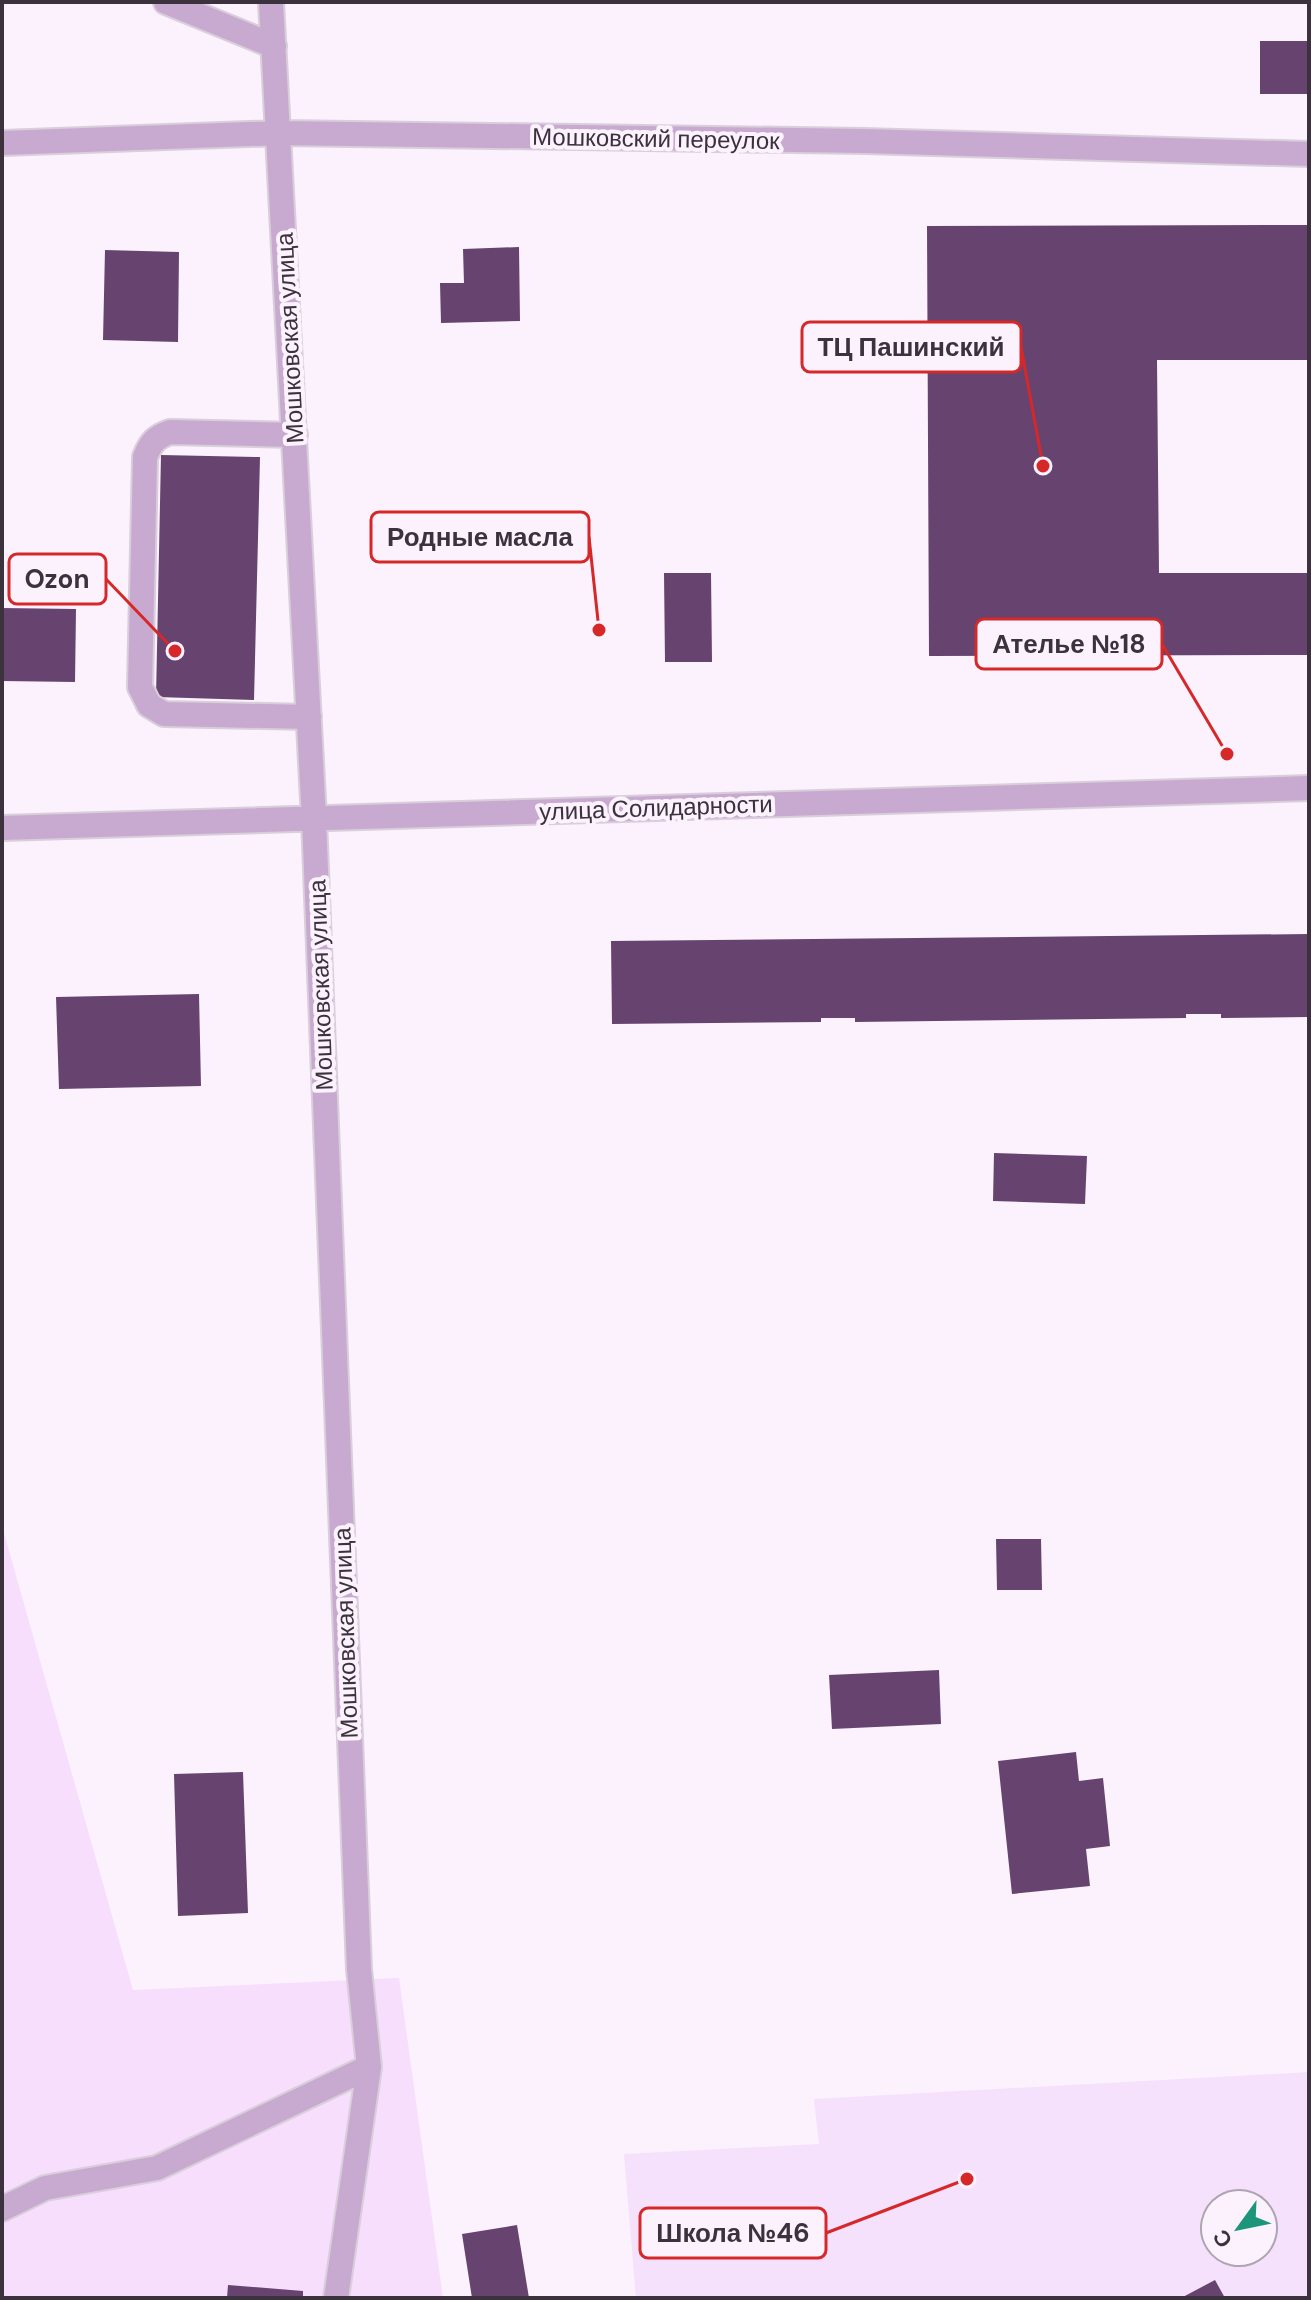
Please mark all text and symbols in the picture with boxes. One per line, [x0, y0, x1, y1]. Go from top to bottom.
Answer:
street label: Мошковский переулок [532, 121, 781, 156]
street label: Мошковская улица [268, 231, 311, 444]
callout: ТЦ Пашинский [802, 322, 1021, 372]
text: ТЦ Пашинский [818, 330, 1004, 364]
callout: Родные масла [371, 512, 589, 562]
text: Родные масла [387, 520, 574, 554]
callout: Ozon [9, 554, 106, 604]
text: Ozon [24, 562, 90, 596]
callout: Ателье №18 [976, 619, 1162, 669]
text: Ателье №18 [992, 627, 1146, 661]
street label: улица Солидарности [539, 788, 773, 827]
street label: Мошковская улица [301, 878, 340, 1091]
street label: Мошковская улица [326, 1526, 365, 1739]
north arrow [1199, 2188, 1279, 2268]
callout: Школа №46 [640, 2208, 826, 2258]
text: Школа №46 [656, 2216, 810, 2250]
text: С [1206, 2224, 1239, 2253]

